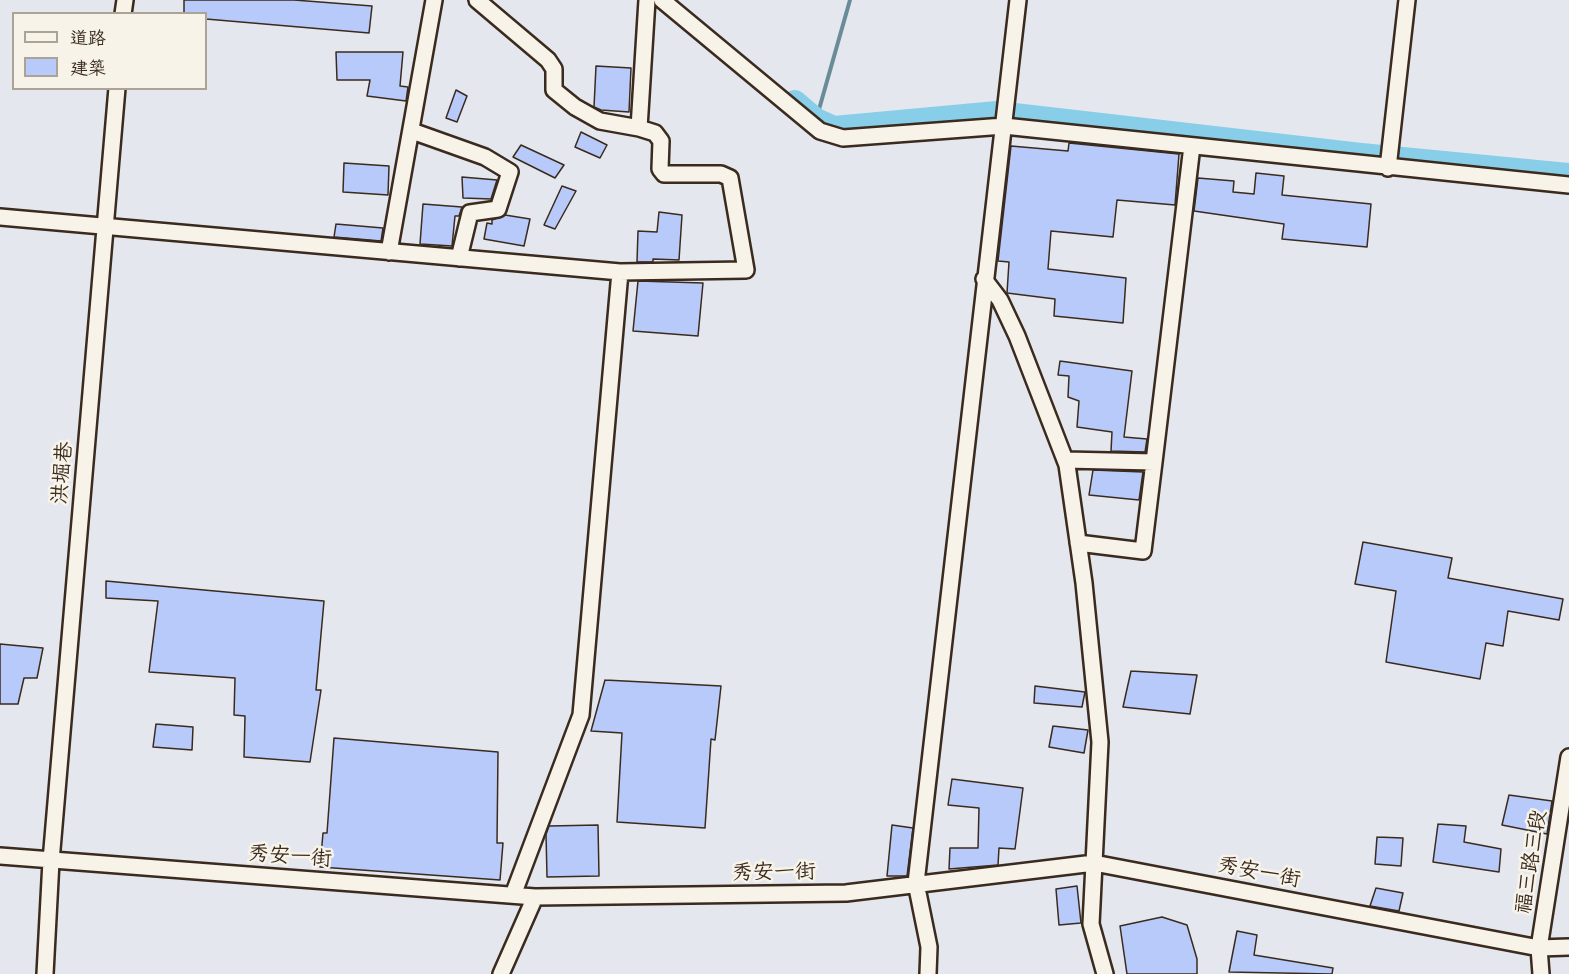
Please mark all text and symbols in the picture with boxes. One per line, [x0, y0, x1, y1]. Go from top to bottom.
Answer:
legend [12, 12, 207, 90]
text: 道路 [70, 28, 106, 49]
text: 建築 [70, 58, 106, 79]
street label: 洪堀巷 [48, 441, 78, 505]
street label: 福三路三段 [1511, 808, 1553, 916]
street label: 秀安一街 [247, 842, 333, 872]
street label: 秀安一街 [1215, 853, 1303, 893]
street label: 秀安一街 [732, 860, 816, 886]

